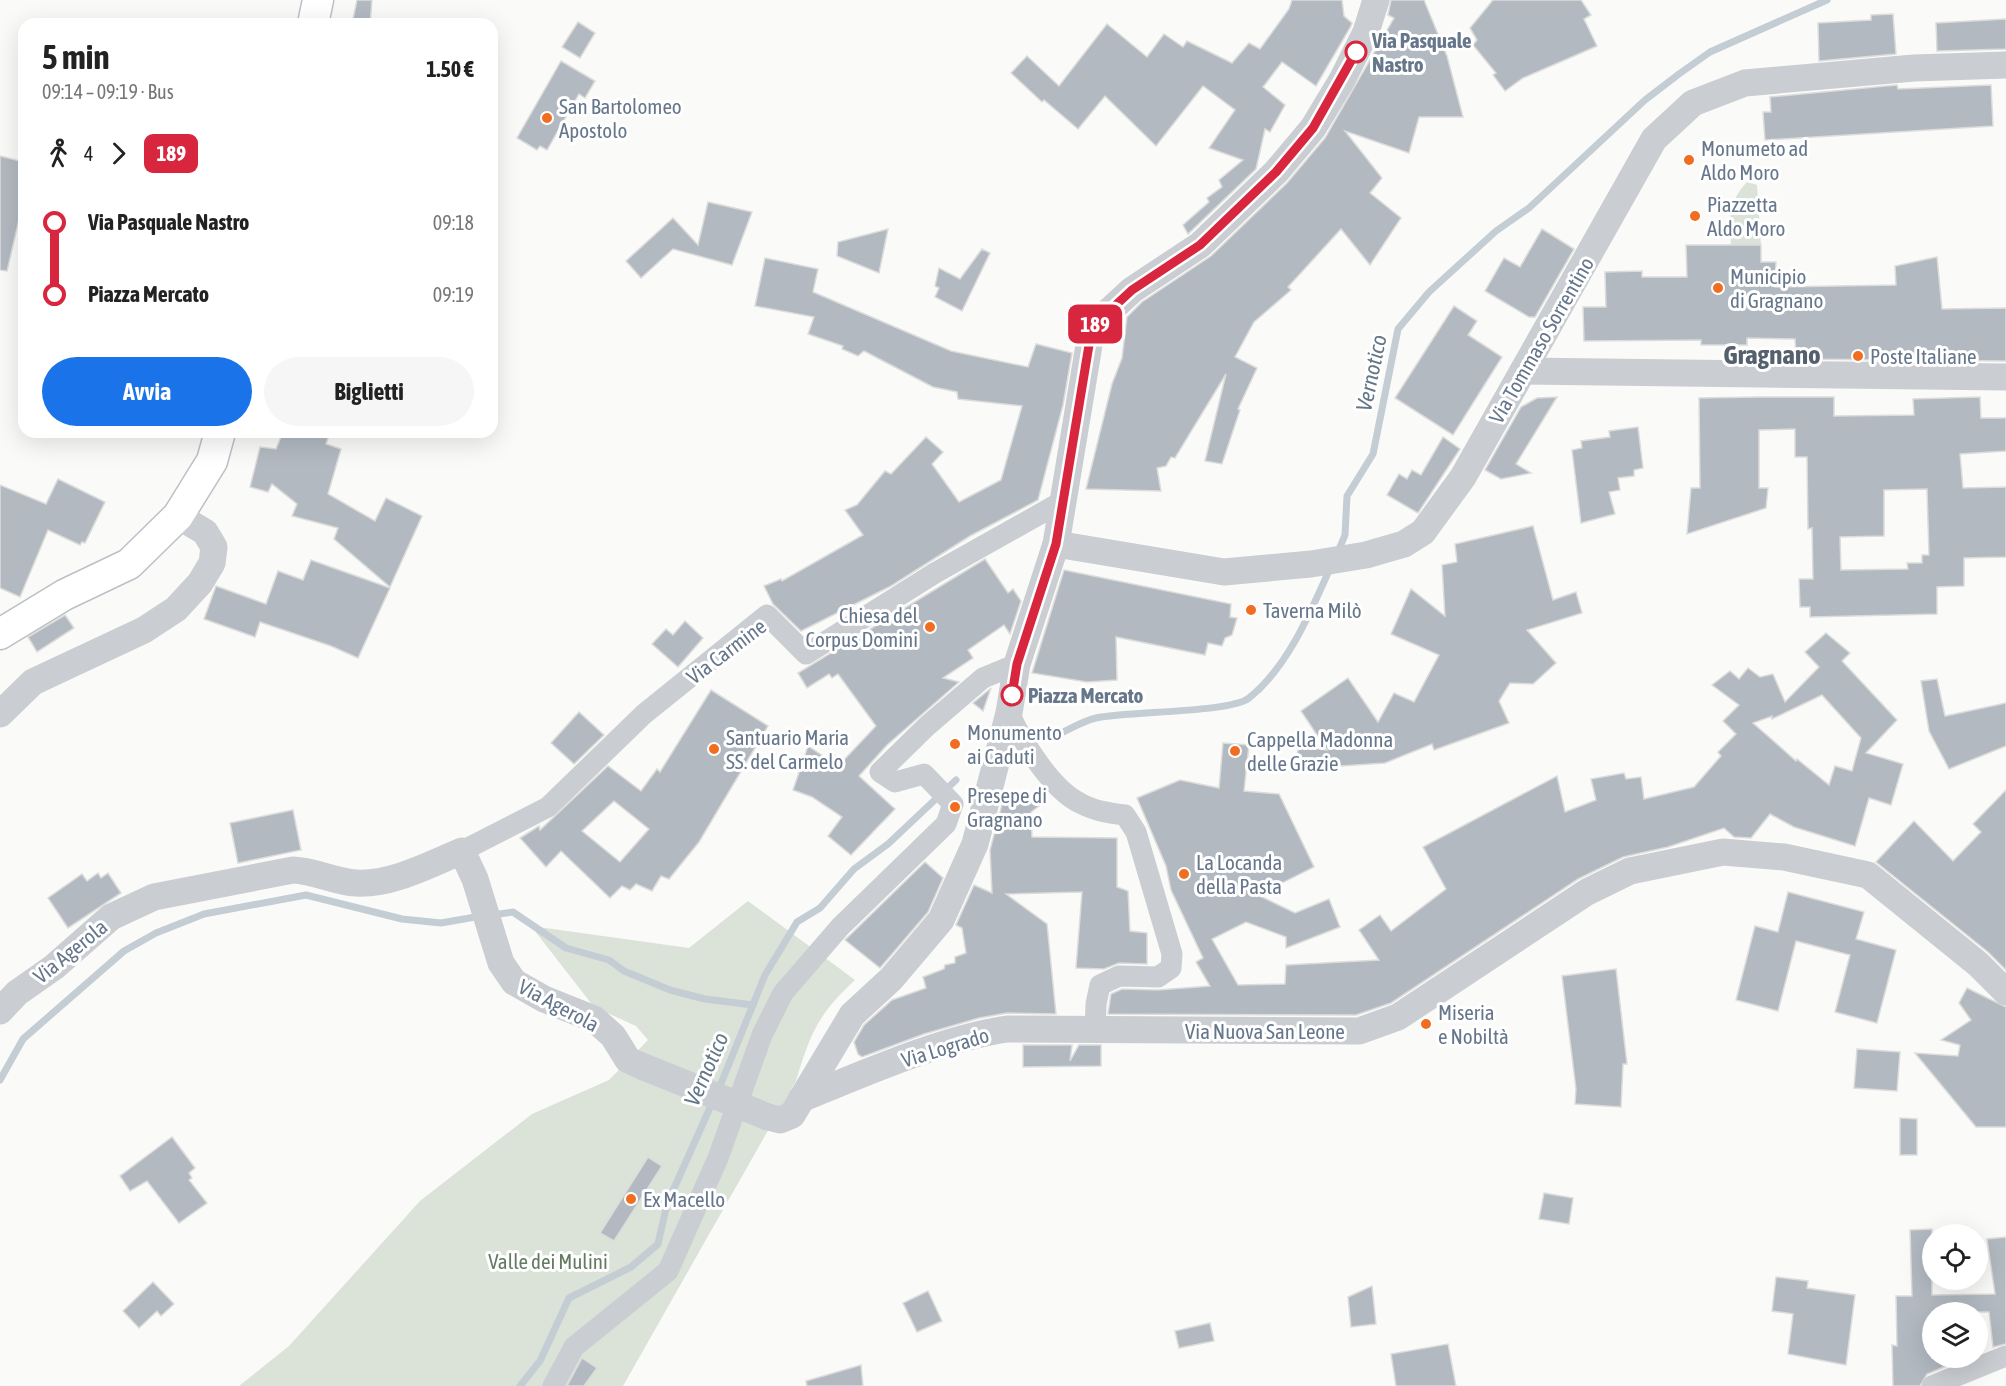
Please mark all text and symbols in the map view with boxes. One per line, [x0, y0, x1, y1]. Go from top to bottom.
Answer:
place label: Via Pasquale Nastro [1371, 28, 1472, 76]
text: 5 min [42, 38, 109, 76]
marker: Via Pasquale Nastro [1345, 41, 1367, 63]
text: 1.50 € [426, 56, 474, 82]
text: 09:14 – 09:19 · Bus [42, 80, 174, 103]
place label: San Bartolomeo Apostolo [559, 94, 682, 142]
marker: San Bartolomeo Apostolo [540, 111, 554, 125]
place label: Monumeto ad Aldo Moro [1701, 136, 1808, 184]
icon: walk [42, 137, 75, 170]
icon: forward [102, 137, 135, 170]
text: 189 [156, 141, 186, 165]
text: 4 [84, 142, 93, 165]
marker: Monumeto ad Aldo Moro [1682, 153, 1696, 167]
place label: Piazzetta Aldo Moro [1707, 192, 1785, 240]
text: Via Pasquale Nastro [88, 209, 249, 235]
marker: Piazzetta Aldo Moro [1688, 209, 1702, 223]
text: 09:18 [433, 211, 474, 234]
street label: Via Tommaso Sorrentino [1484, 253, 1598, 427]
place label: Municipio di Gragnano [1730, 264, 1823, 312]
text: Piazza Mercato [88, 281, 209, 307]
marker: Municipio di Gragnano [1711, 281, 1725, 295]
text: 09:19 [433, 283, 474, 306]
line badge: 189 [1060, 304, 1130, 344]
text: 189 [1080, 312, 1110, 336]
water label: Vernotico [1350, 332, 1392, 414]
district label: Gragnano [1723, 339, 1821, 370]
place label: Poste Italiane [1870, 344, 1977, 368]
marker: Poste Italiane [1851, 349, 1865, 363]
button: Avvia [42, 357, 252, 426]
button: Biglietti [264, 357, 474, 426]
place label: Taverna Milò [1263, 598, 1362, 622]
place label: Chiesa del Corpus Domini [806, 603, 918, 651]
marker: Taverna Milò [1244, 603, 1258, 617]
street label: Via Carmine [682, 613, 770, 689]
marker: Chiesa del Corpus Domini [923, 620, 937, 634]
place label: Piazza Mercato [1028, 683, 1144, 707]
marker: Piazza Mercato [1001, 684, 1023, 706]
place label: Monumento ai Caduti [967, 720, 1062, 768]
place label: Santuario Maria SS. del Carmelo [726, 725, 849, 773]
place label: Cappella Madonna delle Grazie [1247, 727, 1393, 775]
marker: Monumento ai Caduti [948, 737, 962, 751]
marker: Santuario Maria SS. del Carmelo [707, 742, 721, 756]
marker: Cappella Madonna delle Grazie [1228, 744, 1242, 758]
place label: Presepe di Gragnano [967, 783, 1047, 831]
marker: Presepe di Gragnano [948, 800, 962, 814]
place label: La Locanda della Pasta [1196, 850, 1282, 898]
marker: La Locanda della Pasta [1177, 867, 1191, 881]
street label: Via Agerola [28, 914, 112, 988]
street label: Via Agerola [515, 974, 603, 1036]
place label: Miseria e Nobiltà [1438, 1000, 1509, 1048]
marker: Miseria e Nobiltà [1419, 1017, 1433, 1031]
street label: Via Nuova San Leone [1185, 1019, 1345, 1043]
street label: Via Logrado [898, 1022, 992, 1072]
water label: Vernotico [678, 1028, 734, 1110]
place label: Ex Macello [643, 1187, 725, 1211]
marker: Ex Macello [624, 1192, 638, 1206]
map controls [1922, 1224, 1988, 1368]
button: locate [1922, 1224, 1988, 1290]
park label: Valle dei Mulini [488, 1249, 608, 1273]
button: layers [1922, 1302, 1988, 1368]

